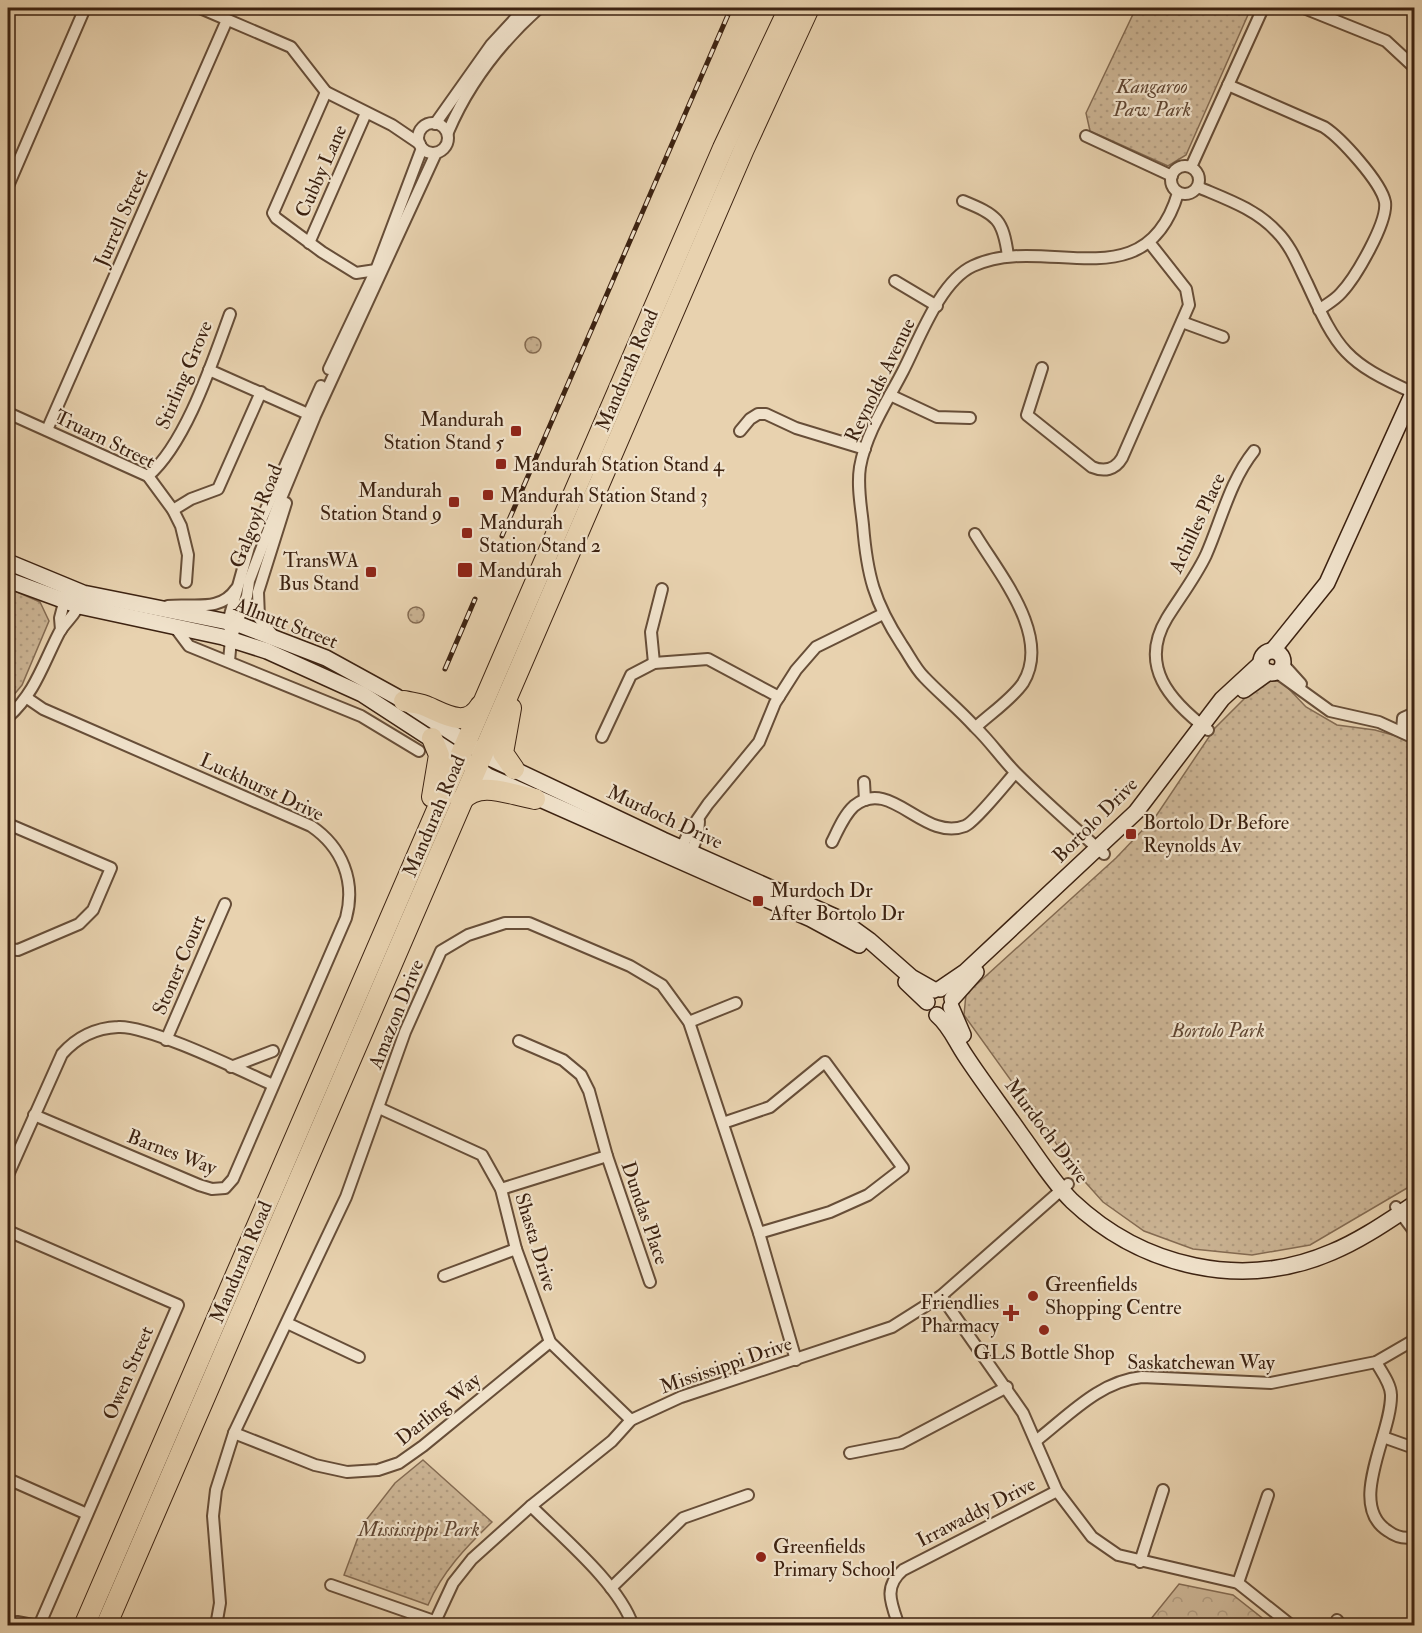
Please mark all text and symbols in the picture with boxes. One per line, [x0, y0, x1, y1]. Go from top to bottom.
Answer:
park label: Kangaroo Paw Park [1112, 74, 1191, 122]
street label: Cubby Lane [290, 121, 352, 221]
street label: Jurrell Street [88, 165, 154, 271]
street label: Mandurah Road [590, 305, 664, 435]
street label: Reynolds Avenue [839, 314, 921, 446]
street label: Stirling Grove [150, 317, 218, 433]
street label: Truarn Street [51, 404, 160, 474]
place label: Mandurah Station Stand 5 [383, 407, 505, 455]
marker: Mandurah Station Stand 5 [509, 424, 523, 438]
place label: Mandurah Station Stand 4 [513, 452, 725, 477]
marker: Mandurah Station Stand 4 [494, 457, 508, 471]
street label: Galgoyl Road [224, 460, 288, 571]
street label: Achilles Place [1162, 469, 1231, 578]
place label: Mandurah Station Stand 9 [320, 478, 443, 526]
place label: Mandurah Station Stand 3 [500, 483, 708, 508]
marker: Mandurah Station Stand 3 [481, 488, 495, 502]
marker: Mandurah Station Stand 9 [447, 495, 461, 509]
place label: Mandurah Station Stand 2 [479, 510, 601, 558]
marker: Mandurah Station Stand 2 [460, 526, 474, 540]
place label: TransWA Bus Stand [279, 548, 359, 596]
place label: Mandurah [478, 558, 563, 583]
marker: Mandurah [456, 561, 474, 579]
marker: TransWA Bus Stand [364, 565, 378, 579]
street label: Allnutt Street [230, 591, 342, 654]
street label: Luckhurst Drive [196, 747, 328, 827]
street label: Mandurah Road [397, 751, 471, 881]
street label: Bortolo Drive [1047, 772, 1143, 868]
street label: Murdoch Drive [603, 779, 727, 855]
place label: Bortolo Dr Before Reynolds Av [1143, 810, 1289, 858]
marker: Bortolo Dr Before Reynolds Av [1124, 827, 1138, 841]
place label: Murdoch Dr After Bortolo Dr [769, 878, 905, 926]
marker: Murdoch Dr After Bortolo Dr [751, 894, 765, 908]
street label: Stoner Court [147, 911, 211, 1019]
street label: Amazon Drive [362, 956, 429, 1073]
park label: Bortolo Park [1170, 1018, 1265, 1043]
street label: Murdoch Drive [999, 1074, 1095, 1188]
street label: Barnes Way [124, 1123, 221, 1181]
street label: Dundas Place [616, 1158, 674, 1268]
street label: Shasta Drive [509, 1190, 563, 1294]
street label: Mandurah Road [204, 1197, 278, 1327]
place label: Greenfields Shopping Centre [1045, 1272, 1182, 1321]
marker: Greenfields Shopping Centre [1026, 1289, 1040, 1303]
place label: Friendlies Pharmacy [920, 1290, 1000, 1338]
marker: Friendlies Pharmacy [1004, 1306, 1018, 1320]
street label: Owen Street [97, 1322, 159, 1424]
marker: GLS Bottle Shop [1037, 1323, 1051, 1337]
street label: Mississippi Drive [657, 1331, 796, 1400]
place label: GLS Bottle Shop [973, 1340, 1115, 1366]
street label: Saskatchewan Way [1127, 1350, 1276, 1375]
street label: Darling Way [390, 1366, 486, 1451]
street label: Irrawaddy Drive [912, 1471, 1040, 1553]
park label: Mississippi Park [357, 1517, 480, 1542]
place label: Greenfields Primary School [773, 1534, 895, 1582]
marker: Greenfields Primary School [754, 1550, 768, 1564]

